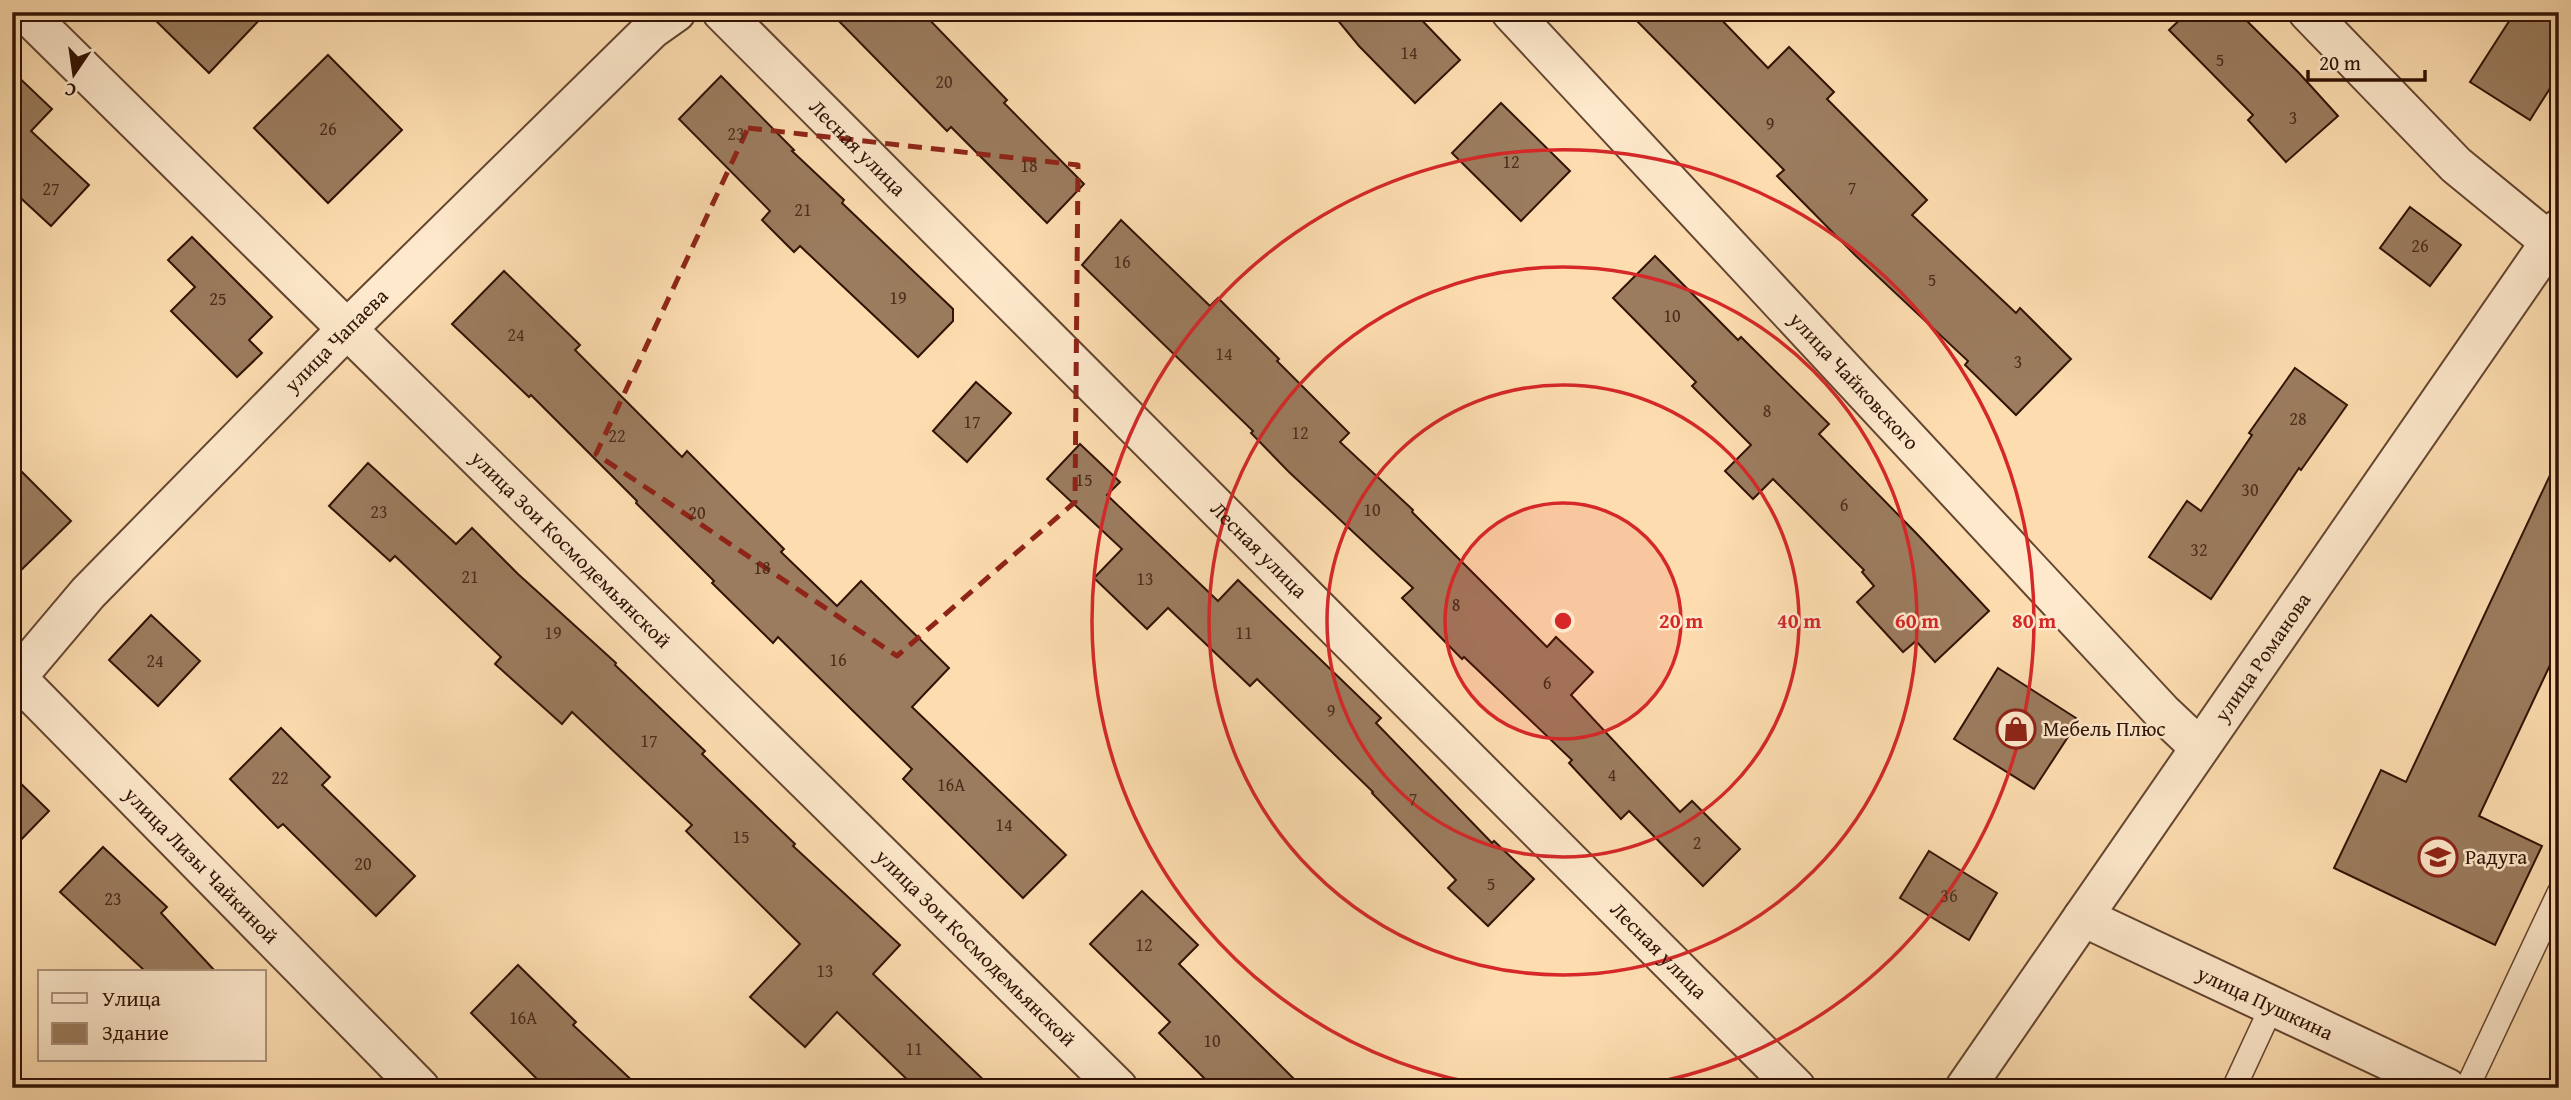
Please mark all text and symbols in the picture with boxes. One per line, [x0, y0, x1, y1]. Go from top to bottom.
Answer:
north arrow [38, 38, 108, 108]
scale bar [2308, 38, 2426, 82]
house number: 14 [1400, 39, 1418, 66]
house number: 5 [2216, 46, 2224, 73]
text: 20 m [2319, 47, 2361, 78]
house number: 20 [935, 68, 953, 95]
text: С [62, 76, 79, 105]
street label: Лесная улица [802, 92, 914, 203]
house number: 3 [2289, 104, 2297, 131]
house number: 9 [1766, 110, 1774, 137]
house number: 26 [319, 115, 337, 142]
house number: 23 [727, 120, 745, 147]
house number: 12 [1502, 148, 1520, 175]
house number: 18 [1020, 152, 1038, 179]
house number: 7 [1848, 174, 1856, 201]
house number: 27 [42, 175, 60, 202]
house number: 21 [794, 196, 812, 223]
house number: 26 [2411, 232, 2429, 259]
house number: 16 [1113, 248, 1131, 275]
house number: 5 [1928, 266, 1936, 293]
street label: улица Чапаева [276, 281, 395, 400]
house number: 19 [889, 284, 907, 311]
house number: 25 [209, 285, 227, 312]
house number: 10 [1663, 302, 1681, 329]
street label: улица Чайковского [1782, 304, 1927, 457]
house number: 24 [507, 321, 525, 348]
house number: 14 [1215, 340, 1233, 367]
house number: 3 [2014, 348, 2022, 375]
house number: 8 [1763, 397, 1771, 424]
house number: 28 [2289, 405, 2307, 432]
house number: 17 [963, 408, 981, 435]
house number: 12 [1291, 419, 1309, 446]
house number: 22 [608, 422, 626, 449]
street label: улица Зои Космодемьянской [463, 442, 679, 655]
house number: 15 [1075, 466, 1093, 493]
house number: 30 [2241, 476, 2259, 503]
house number: 6 [1840, 491, 1848, 518]
street label: Лесная улица [1204, 494, 1315, 605]
house number: 10 [1363, 496, 1381, 523]
house number: 23 [370, 498, 388, 525]
house number: 20 [688, 499, 706, 526]
house number: 32 [2190, 536, 2208, 563]
house number: 18 [753, 554, 771, 581]
house number: 21 [461, 563, 479, 590]
house number: 13 [1136, 565, 1154, 592]
street label: улица Романова [2206, 586, 2318, 729]
house number: 8 [1452, 591, 1460, 618]
text: 20 m [1659, 605, 1703, 636]
text: 40 m [1777, 605, 1821, 636]
text: 60 m [1895, 605, 1939, 636]
text: 80 m [2012, 605, 2056, 636]
centre of rings [1551, 609, 1575, 633]
house number: 19 [544, 619, 562, 646]
house number: 11 [1235, 619, 1253, 646]
house number: 16 [829, 646, 847, 673]
house number: 24 [146, 647, 164, 674]
house number: 6 [1543, 669, 1551, 696]
house number: 9 [1327, 697, 1335, 724]
shop icon: Мебель Плюс [1995, 708, 2037, 750]
place label: Мебель Плюс [2043, 713, 2166, 744]
house number: 17 [640, 727, 658, 754]
house number: 4 [1608, 761, 1616, 788]
house number: 22 [271, 764, 289, 791]
house number: 16А [937, 771, 965, 798]
street label: улица Лизы Чайкиной [116, 779, 286, 951]
house number: 7 [1409, 785, 1417, 812]
house number: 14 [995, 811, 1013, 838]
house number: 15 [732, 823, 750, 850]
house number: 2 [1693, 829, 1701, 856]
school or university icon: Радуга [2417, 836, 2459, 878]
street label: улица Зои Космодемьянской [868, 841, 1084, 1054]
place label: Радуга [2465, 841, 2527, 872]
house number: 20 [354, 850, 372, 877]
house number: 5 [1487, 870, 1495, 897]
house number: 36 [1940, 882, 1958, 909]
house number: 23 [104, 885, 122, 912]
street label: Лесная улица [1603, 894, 1715, 1006]
house number: 12 [1135, 931, 1153, 958]
house number: 13 [816, 957, 834, 984]
street label: улица Пушкина [2191, 957, 2338, 1048]
legend [38, 970, 266, 1062]
text: Улица [102, 983, 161, 1014]
house number: 16А [509, 1004, 537, 1031]
text: Здание [102, 1017, 169, 1048]
house number: 10 [1203, 1027, 1221, 1054]
house number: 11 [905, 1035, 923, 1062]

